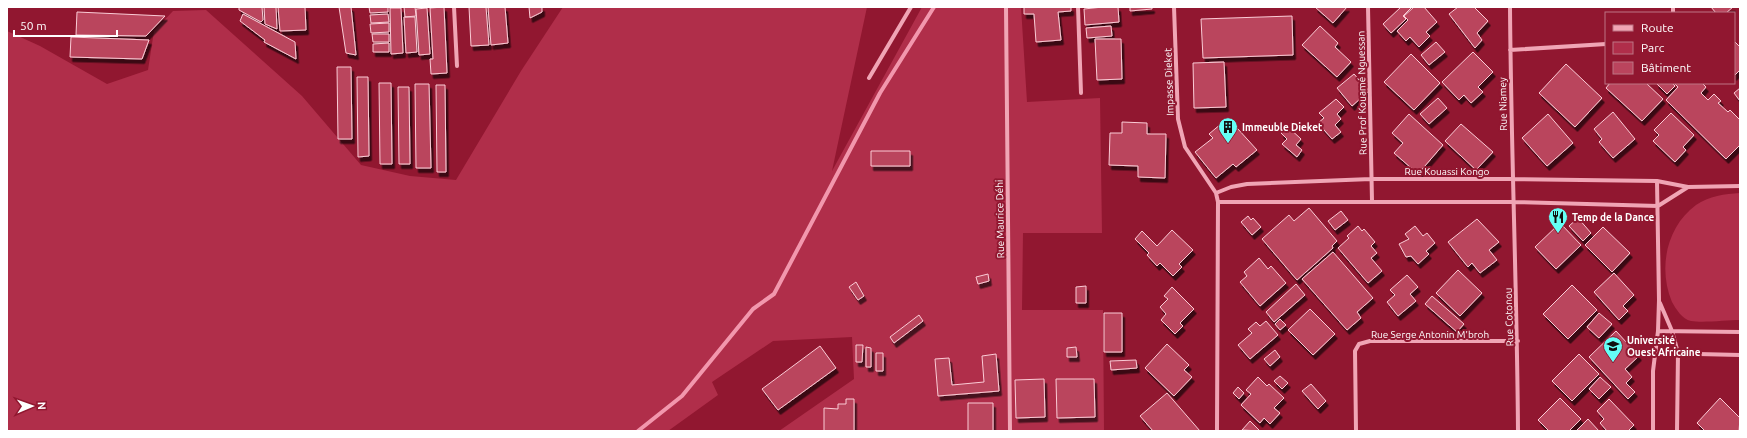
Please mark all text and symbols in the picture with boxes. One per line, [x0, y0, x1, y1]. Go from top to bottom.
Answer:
scale bar [14, 12, 117, 38]
legend [1605, 12, 1735, 84]
text: 50 m [20, 19, 47, 32]
text: Route [1641, 21, 1674, 34]
street label: Rue Prof Kouamé Nguessan [1355, 31, 1369, 155]
text: Parc [1641, 41, 1665, 54]
street label: Impasse Dieket [1162, 48, 1176, 116]
text: Bâtiment [1641, 61, 1691, 74]
street label: Rue Niamey [1497, 77, 1509, 131]
building icon: Immeuble Dieket [1217, 116, 1239, 144]
place label: Immeuble Dieket [1242, 122, 1323, 133]
street label: Rue Kouassi Kongo [1405, 166, 1490, 177]
street label: Rue Maurice Déhi [994, 180, 1006, 258]
restaurant icon: Temp de la Dance [1547, 206, 1569, 234]
place label: Temp de la Dance [1572, 212, 1654, 223]
street label: Rue Cotonou [1502, 287, 1516, 347]
street label: Rue Serge Antonin M'broh [1371, 329, 1489, 340]
school or university icon: Université Ouest Africaine [1602, 335, 1624, 363]
place label: Université Ouest Africaine [1627, 335, 1701, 358]
north arrow [12, 386, 52, 426]
text: N [36, 401, 48, 410]

